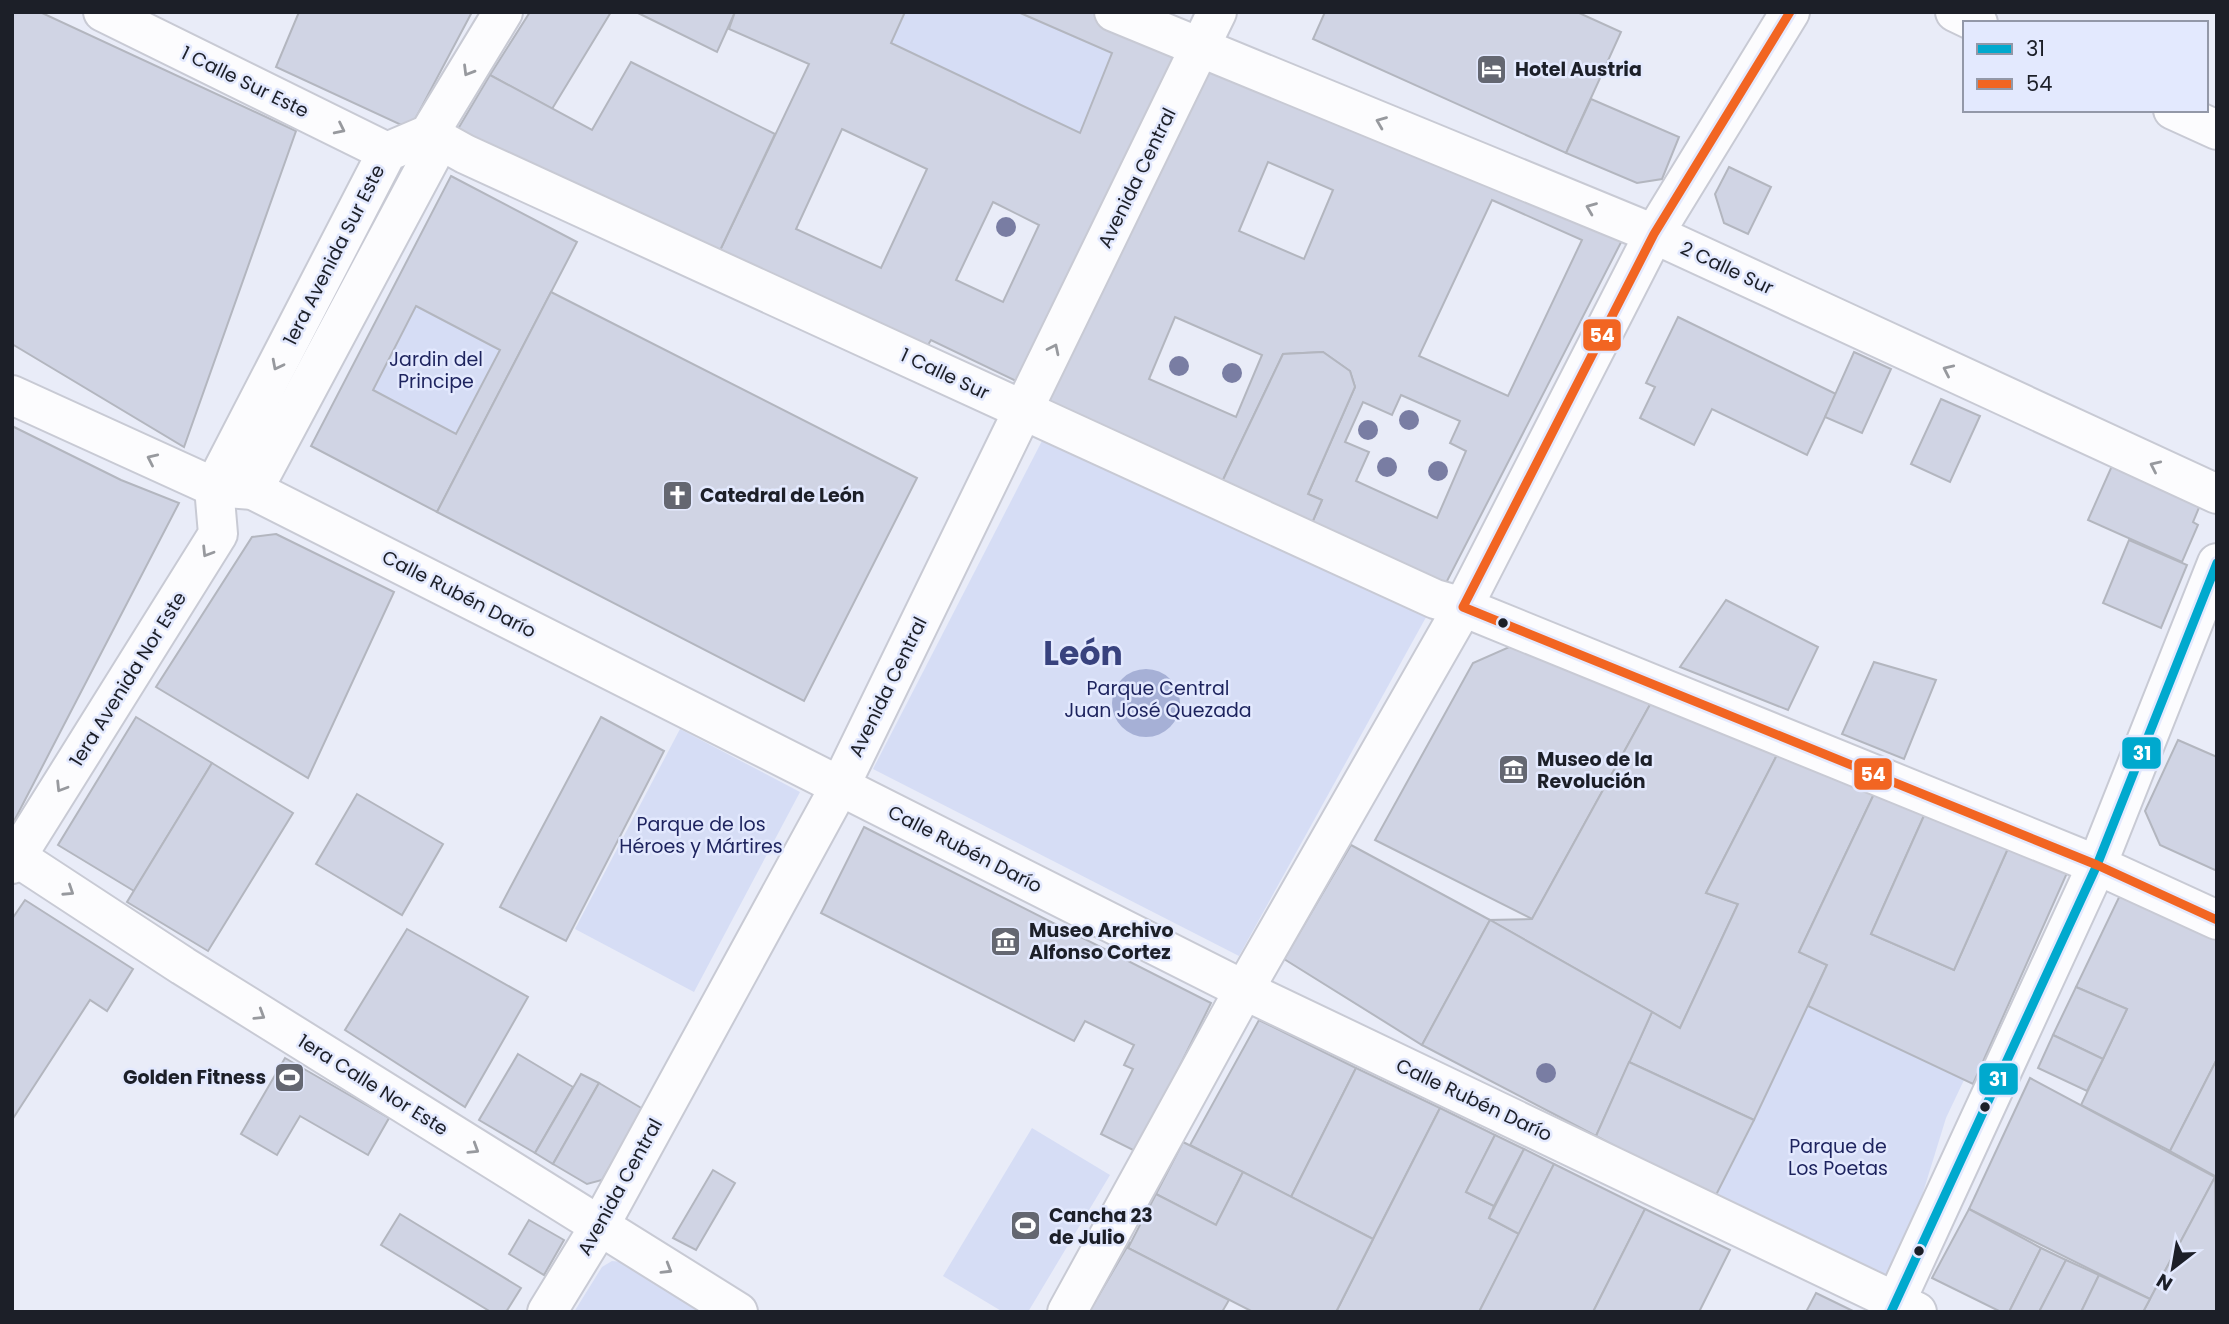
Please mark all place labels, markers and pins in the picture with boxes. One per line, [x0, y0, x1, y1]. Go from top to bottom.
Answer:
hotel icon: Hotel Austria [1475, 52, 1509, 86]
place label: Hotel Austria [1515, 56, 1642, 83]
church icon: Catedral de León [660, 478, 694, 512]
place label: Catedral de León [700, 482, 865, 509]
unlabelled marker [1496, 616, 1510, 630]
place label: Museo de la Revolución [1537, 746, 1653, 795]
museum icon: Museo de la Revolución [1497, 753, 1531, 787]
place label: Museo Archivo Alfonso Cortez [1029, 917, 1174, 966]
museum icon: Museo Archivo Alfonso Cortez [989, 924, 1023, 958]
sports icon: Golden Fitness [272, 1060, 306, 1094]
place label: Golden Fitness [123, 1064, 266, 1091]
unlabelled marker [1978, 1100, 1992, 1114]
place label: Cancha 23 de Julio [1049, 1202, 1153, 1251]
sports icon: Cancha 23 de Julio [1009, 1209, 1043, 1243]
unlabelled marker [1912, 1244, 1926, 1258]

